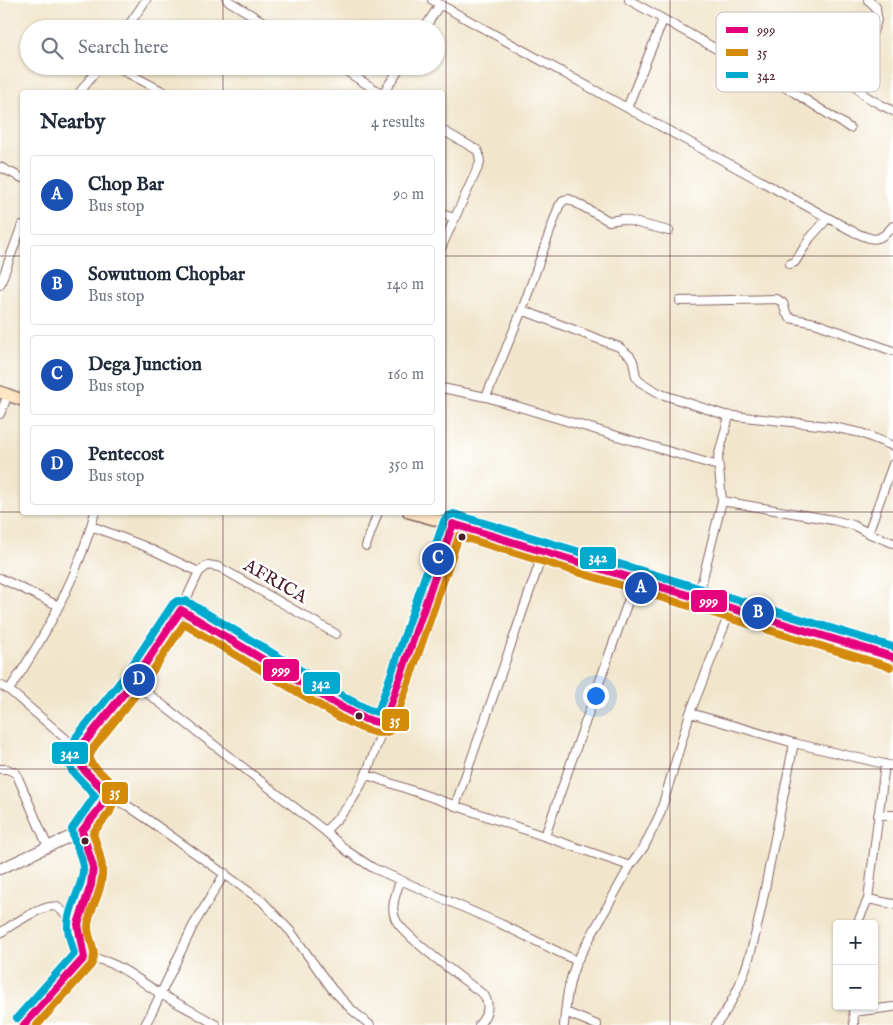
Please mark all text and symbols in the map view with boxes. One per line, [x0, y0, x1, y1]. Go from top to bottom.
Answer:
legend [716, 12, 880, 92]
search box [20, 20, 445, 75]
text: 999 [756, 22, 775, 40]
icon: search [38, 34, 66, 62]
text: Search here [78, 36, 169, 60]
text: 35 [757, 44, 767, 62]
text: 342 [757, 67, 776, 85]
text: Nearby [40, 109, 105, 136]
text: 4 results [371, 113, 425, 133]
text: Chop Bar [88, 173, 164, 197]
text: A [52, 185, 62, 205]
text: 90 m [393, 185, 424, 205]
text: Bus stop [88, 197, 144, 217]
text: Sowutuom Chopbar [88, 263, 245, 287]
text: B [52, 275, 62, 295]
text: 140 m [386, 275, 424, 295]
text: Bus stop [88, 287, 144, 307]
text: Dega Junction [88, 353, 202, 377]
text: C [51, 365, 63, 385]
text: 160 m [388, 365, 424, 385]
text: Bus stop [88, 377, 144, 397]
text: Pentecost [88, 443, 164, 467]
text: D [51, 455, 63, 475]
text: 350 m [389, 455, 424, 475]
text: Bus stop [88, 467, 144, 487]
unlabelled marker [457, 532, 467, 542]
pin: C [422, 540, 454, 578]
line badge: 342 [579, 546, 617, 570]
text: 342 [589, 549, 608, 567]
street label: AFRICA [238, 554, 312, 610]
pin: A [625, 569, 657, 607]
line badge: 999 [690, 589, 728, 613]
text: 999 [699, 593, 718, 611]
pin: B [742, 594, 774, 632]
line badge: 999 [262, 658, 300, 682]
pin: D [123, 661, 155, 699]
text: 999 [271, 662, 290, 680]
line badge: 342 [302, 671, 341, 695]
text: 342 [312, 675, 331, 693]
your location [583, 683, 609, 709]
line badge: 35 [381, 708, 410, 732]
unlabelled marker [354, 711, 364, 721]
text: 35 [390, 712, 400, 730]
line badge: 342 [51, 741, 89, 765]
text: 342 [61, 745, 80, 763]
line badge: 35 [101, 781, 129, 805]
text: 35 [110, 784, 120, 802]
unlabelled marker [80, 836, 90, 846]
map controls [833, 920, 878, 1010]
button: + [833, 920, 878, 965]
button: − [833, 965, 878, 1010]

